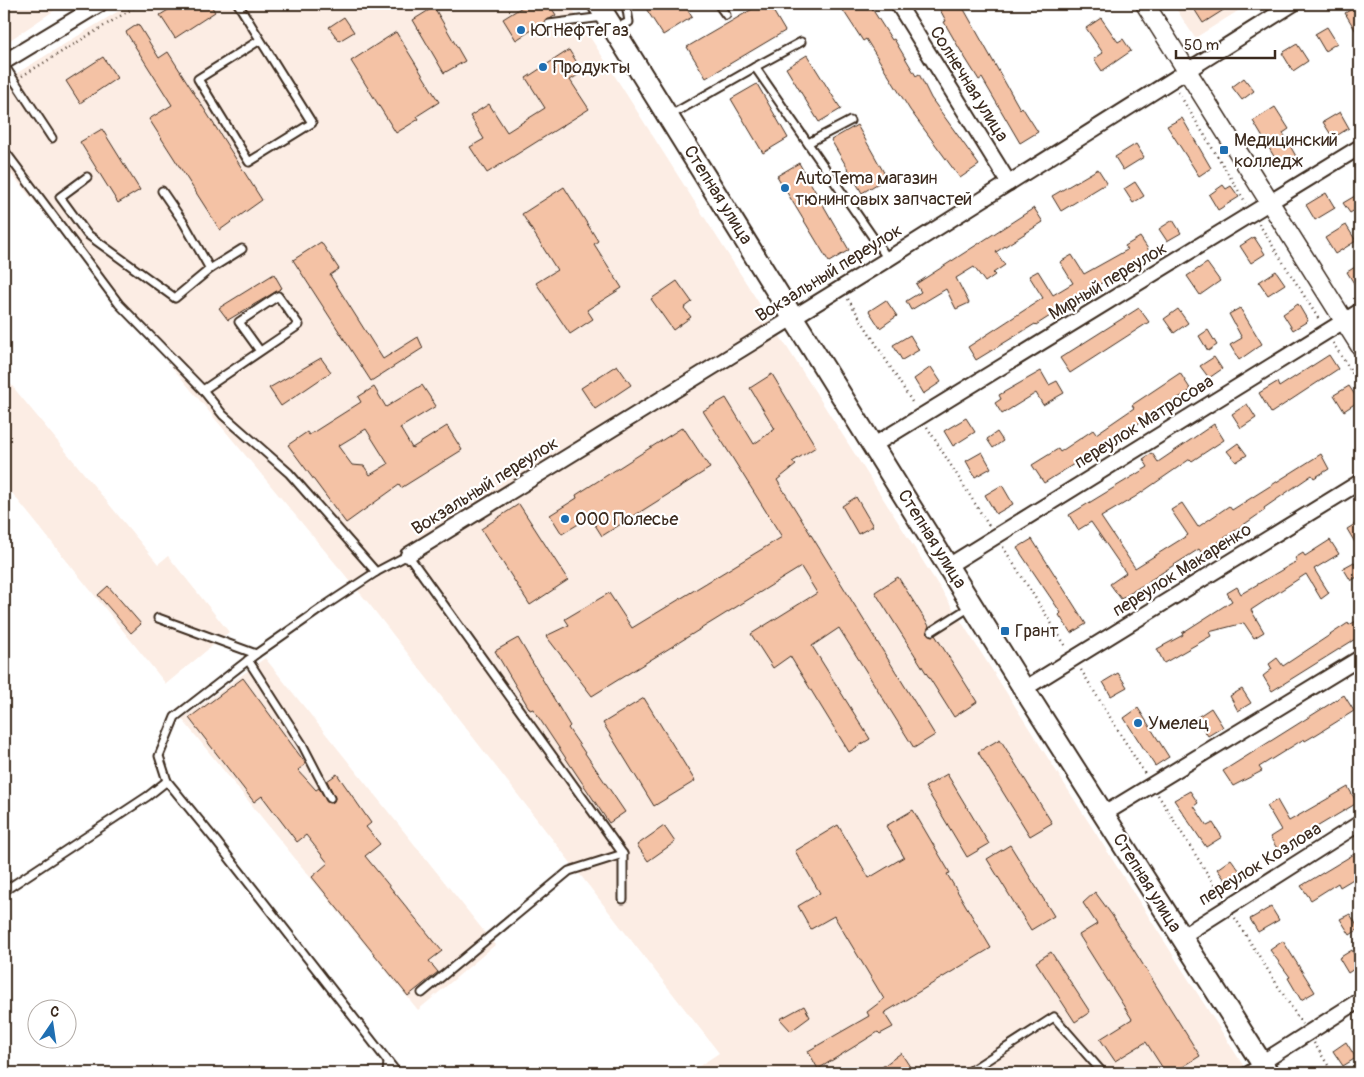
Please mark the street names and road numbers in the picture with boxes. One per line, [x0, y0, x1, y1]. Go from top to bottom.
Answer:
street label: Солнечная улица [924, 22, 1014, 146]
street label: Степная улица [678, 141, 758, 249]
street label: Вокзальный переулок [751, 219, 907, 327]
street label: Мирный переулок [1045, 237, 1171, 325]
street label: переулок Матросова [1070, 370, 1218, 474]
street label: Вокзальный переулок [407, 432, 563, 540]
street label: Степная улица [892, 485, 972, 593]
street label: переулок Макаренко [1108, 518, 1256, 622]
street label: переулок Козлова [1194, 817, 1326, 911]
street label: Степная улица [1107, 829, 1187, 937]

